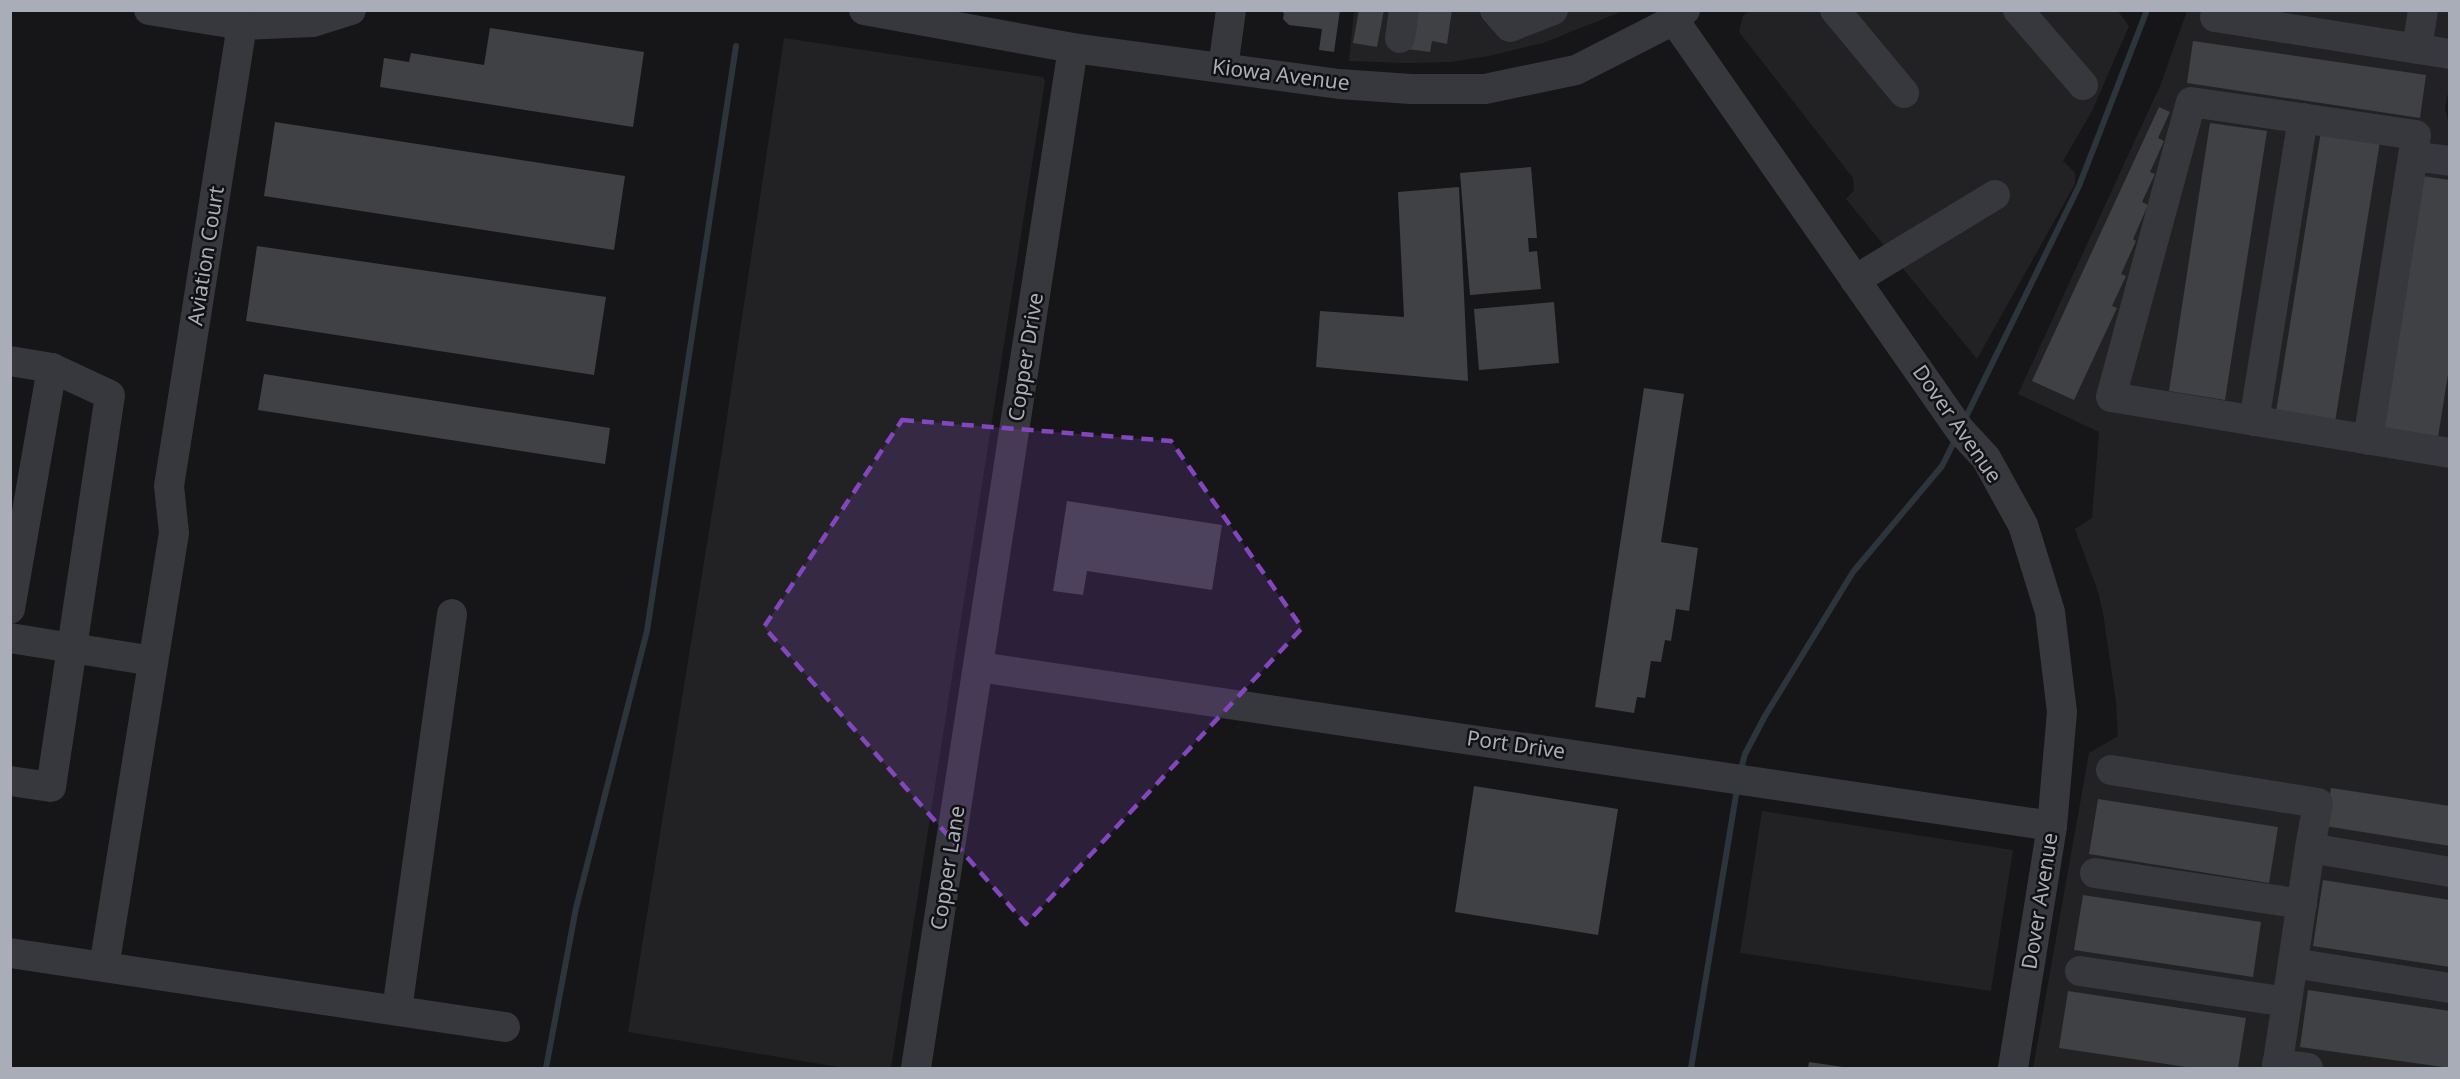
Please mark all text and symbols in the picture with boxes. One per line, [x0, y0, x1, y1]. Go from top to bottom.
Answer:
street label: Kiowa Avenue [1211, 52, 1351, 96]
street label: Aviation Court [180, 184, 230, 327]
street label: Copper Drive [1001, 291, 1049, 423]
street label: Dover Avenue [1907, 359, 2009, 488]
street label: Port Drive [1465, 723, 1567, 765]
street label: Copper Lane [923, 804, 971, 932]
street label: Dover Avenue [2014, 831, 2064, 971]

